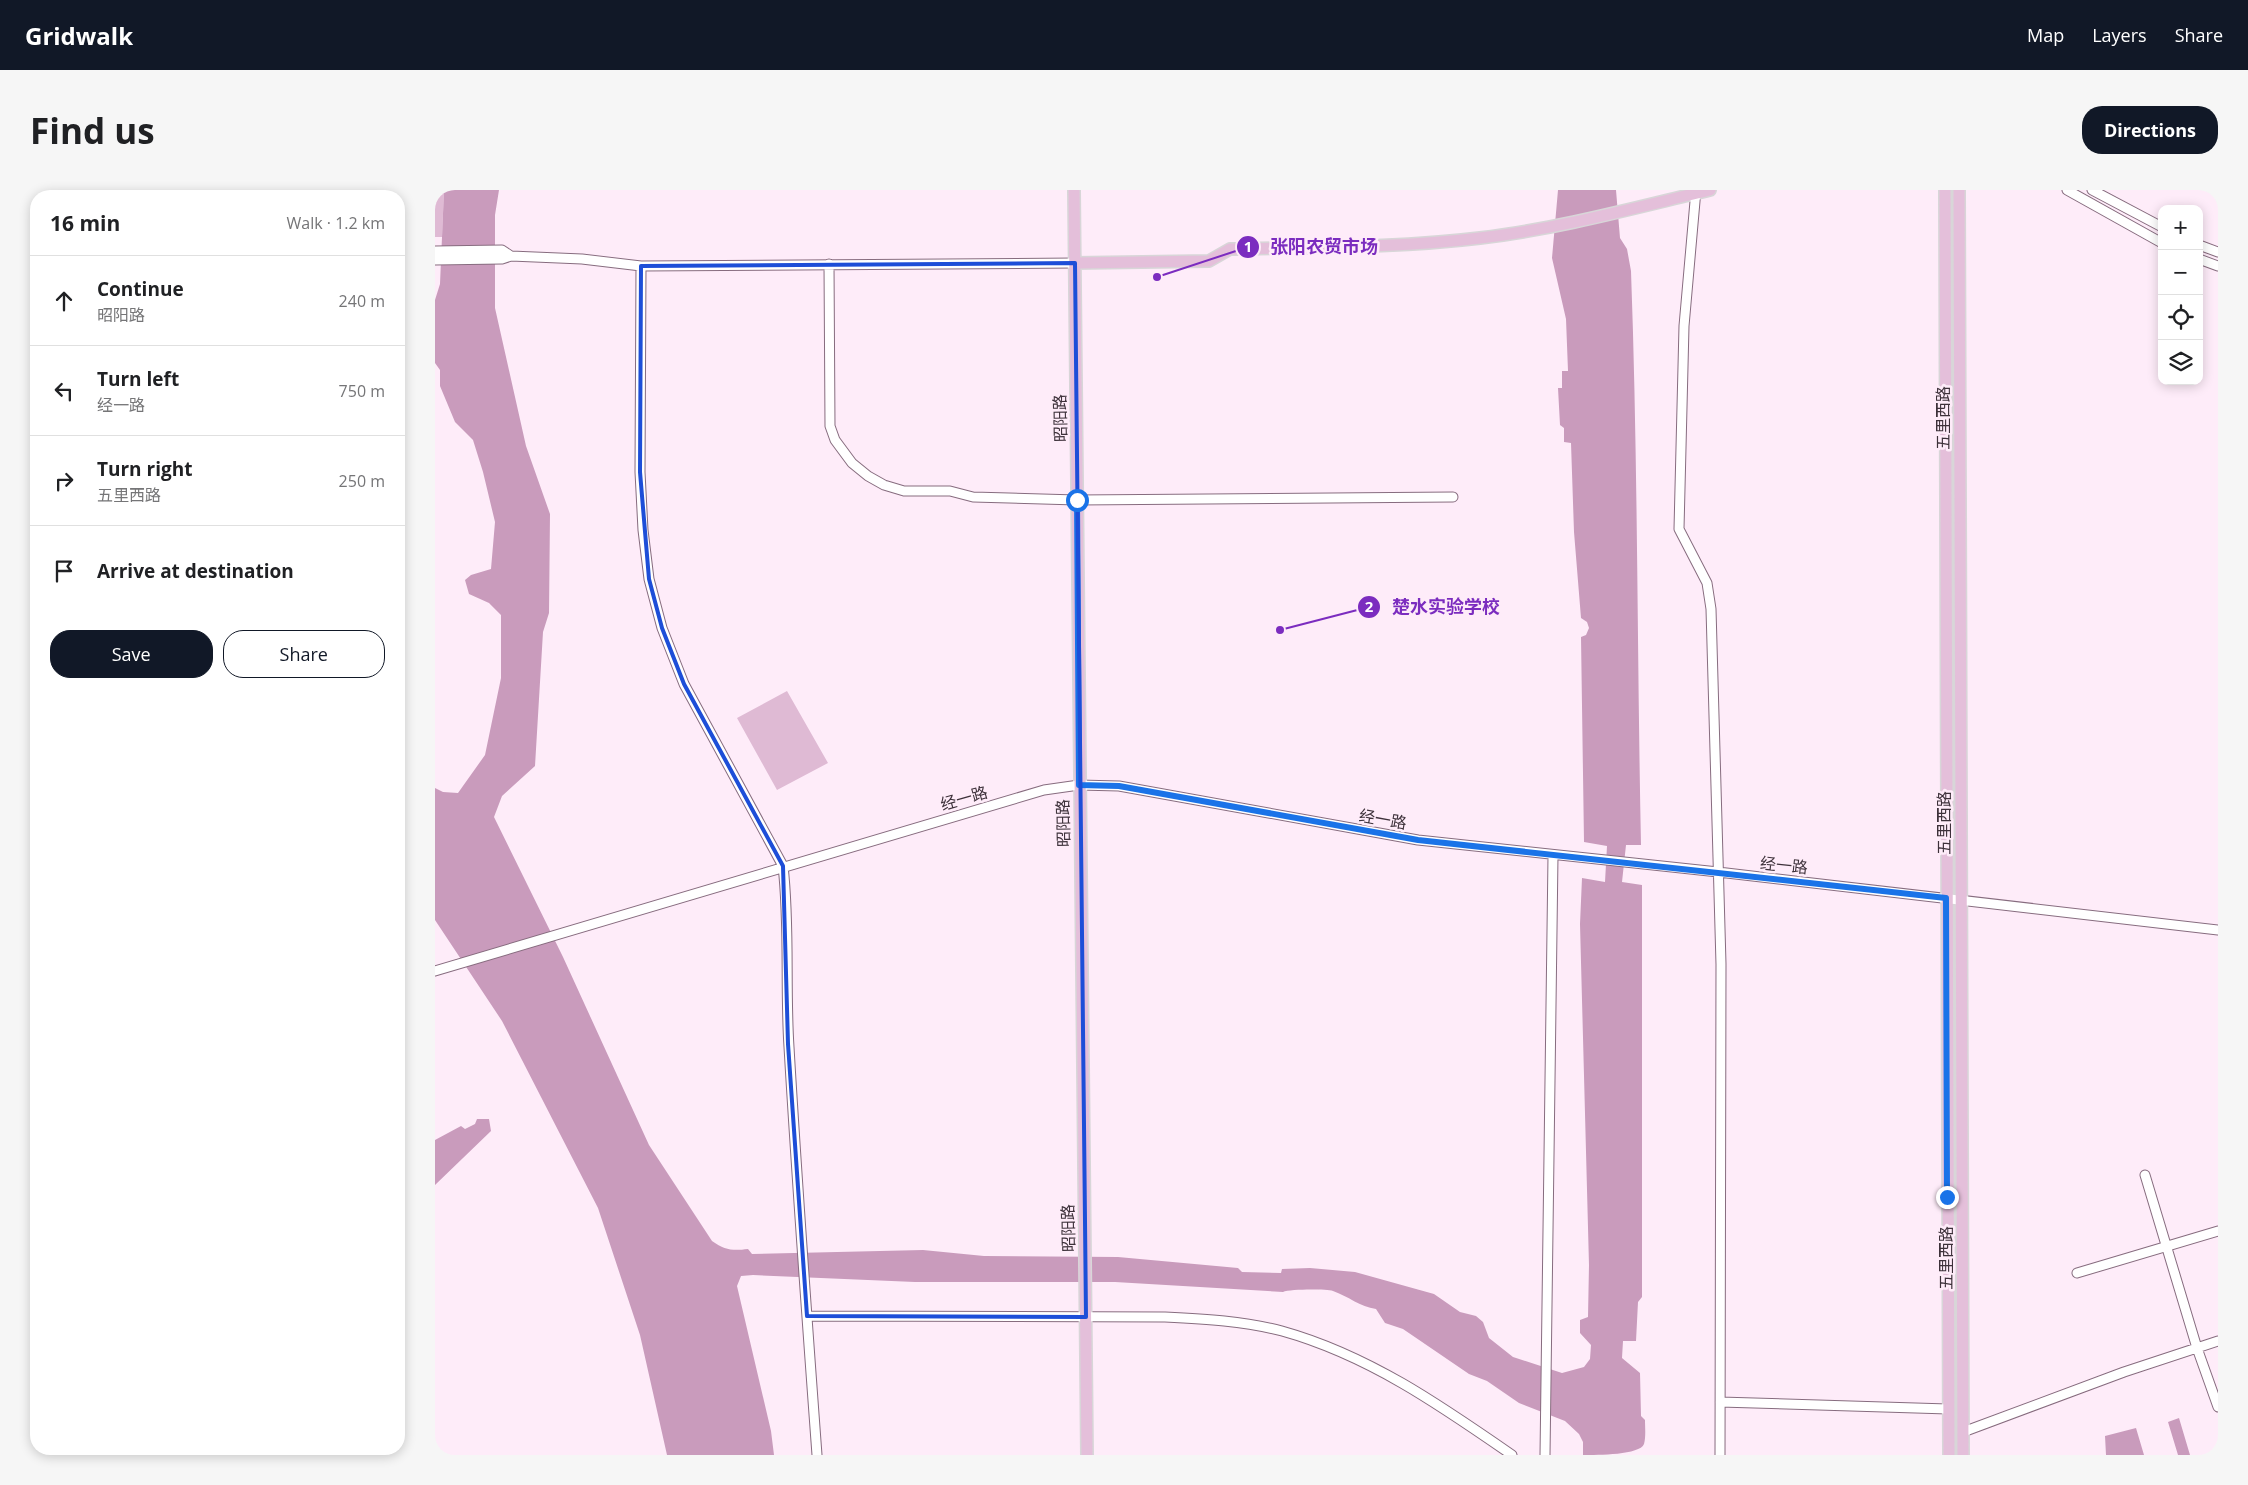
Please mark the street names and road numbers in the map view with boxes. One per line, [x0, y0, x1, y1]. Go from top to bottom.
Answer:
street label: 五里西路 [1932, 386, 1954, 450]
street label: 昭阳路 [1049, 394, 1071, 442]
street label: 经一路 [938, 781, 990, 815]
street label: 五里西路 [1933, 791, 1955, 855]
street label: 昭阳路 [1052, 799, 1074, 847]
street label: 经一路 [1357, 804, 1409, 834]
street label: 经一路 [1759, 852, 1809, 878]
street label: 昭阳路 [1057, 1204, 1079, 1252]
street label: 五里西路 [1935, 1226, 1957, 1290]

